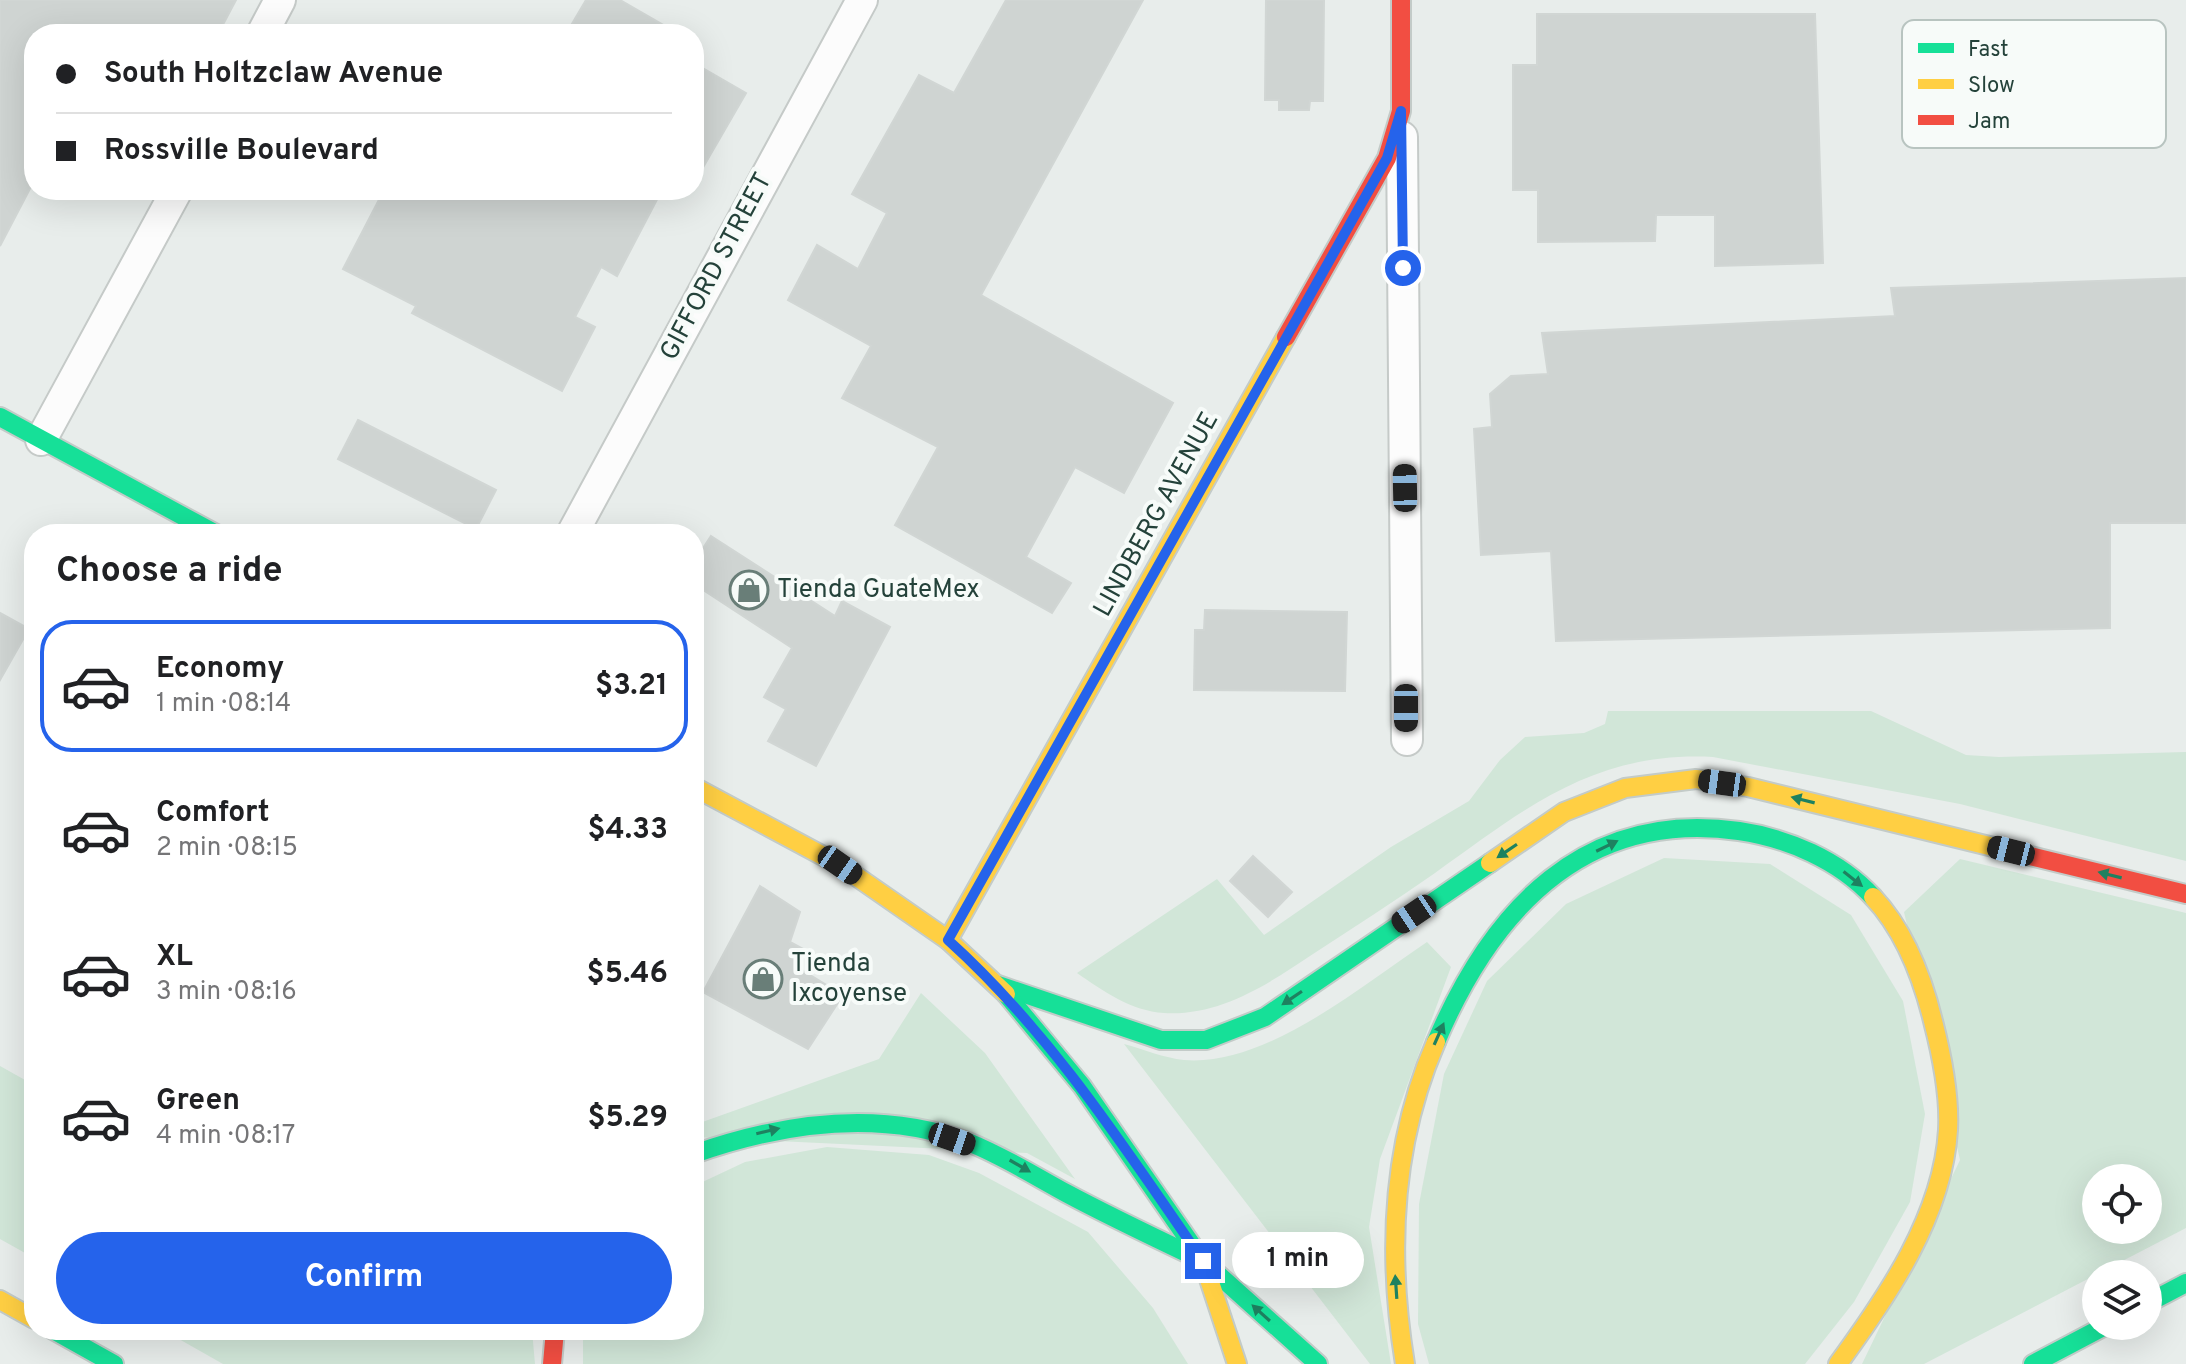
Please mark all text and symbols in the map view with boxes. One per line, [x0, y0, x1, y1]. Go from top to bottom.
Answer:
legend [1902, 20, 2166, 148]
text: Fast [1968, 37, 2009, 64]
text: South Holtzclaw Avenue [104, 56, 443, 93]
text: Slow [1968, 73, 2015, 100]
text: Jam [1968, 109, 2011, 136]
text: Rossville Boulevard [104, 133, 379, 170]
street label: GIFFORD STREET [654, 167, 780, 367]
route start [1385, 250, 1421, 286]
street label: LINDBERG AVENUE [1087, 407, 1227, 623]
car [1393, 464, 1417, 512]
text: Choose a ride [56, 549, 282, 595]
shop icon: Tienda GuateMex [728, 569, 770, 611]
place label: Tienda GuateMex [777, 574, 980, 607]
icon: car [60, 650, 132, 722]
text: Economy [156, 651, 284, 688]
text: $3.21 [595, 668, 668, 705]
car [1394, 684, 1418, 732]
text: 1 min · 08:14 [156, 688, 291, 721]
car [1697, 768, 1747, 798]
one-way arrow [1791, 793, 1816, 806]
icon: car [60, 794, 132, 866]
text: Comfort [156, 795, 269, 832]
text: $4.33 [587, 812, 668, 849]
text: 2 min · 08:15 [156, 832, 298, 865]
car [1985, 834, 2037, 868]
one-way arrow [1596, 839, 1619, 853]
car [813, 841, 867, 889]
one-way arrow [1496, 843, 1517, 858]
one-way arrow [2098, 868, 2123, 881]
one-way arrow [1842, 871, 1863, 887]
car [1387, 891, 1441, 937]
icon: car [60, 938, 132, 1010]
text: XL [156, 939, 193, 976]
place label: Tienda Ixcoyense [791, 948, 907, 1011]
text: $5.46 [587, 956, 668, 993]
shop icon: Tienda Ixcoyense [742, 958, 784, 1000]
text: 3 min · 08:16 [156, 976, 297, 1009]
one-way arrow [1282, 990, 1303, 1005]
one-way arrow [1432, 1022, 1446, 1046]
icon: car [60, 1082, 132, 1154]
text: Green [156, 1083, 240, 1120]
text: $5.29 [587, 1100, 668, 1137]
text: 4 min · 08:17 [156, 1120, 295, 1153]
car [925, 1120, 979, 1158]
one-way arrow [756, 1124, 781, 1137]
one-way arrow [1008, 1159, 1031, 1173]
map controls [2082, 1164, 2162, 1340]
button: locate [2082, 1164, 2162, 1244]
button: Confirm [56, 1232, 672, 1324]
callout: 1 min [1231, 1233, 1363, 1289]
route end [1185, 1243, 1221, 1279]
text: 1 min [1267, 1243, 1329, 1276]
button: layers [2082, 1260, 2162, 1340]
one-way arrow [1389, 1274, 1402, 1299]
one-way arrow [1251, 1304, 1270, 1322]

